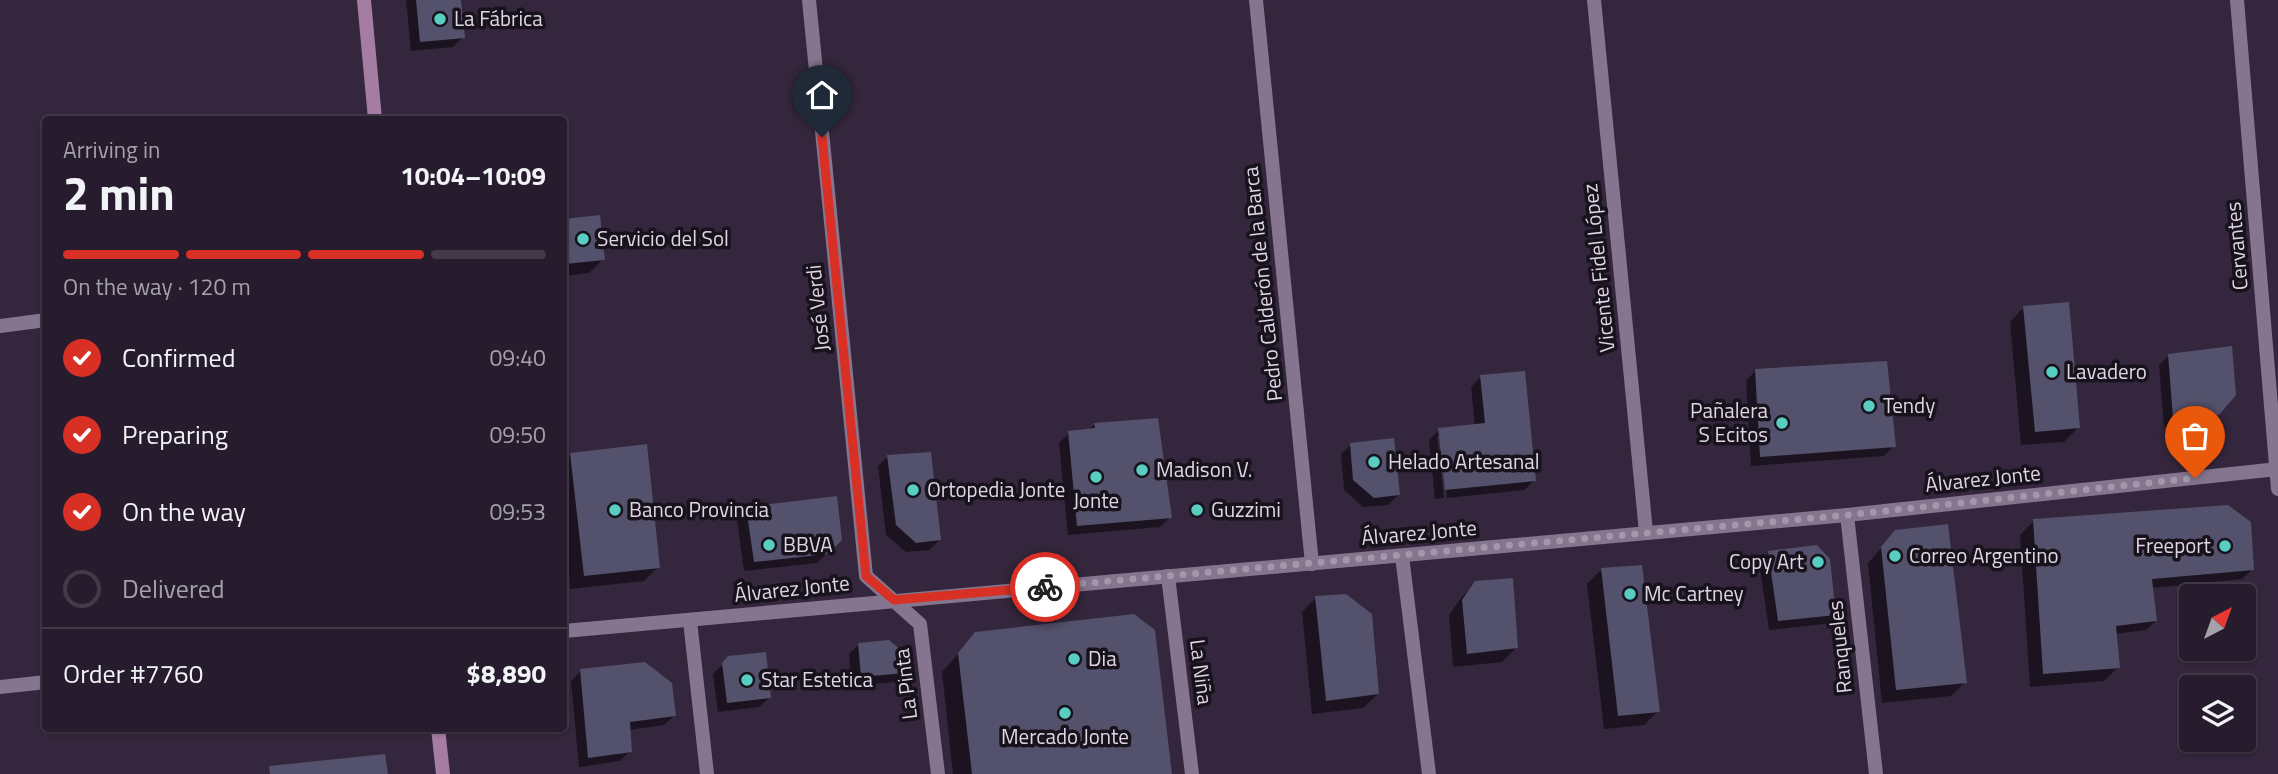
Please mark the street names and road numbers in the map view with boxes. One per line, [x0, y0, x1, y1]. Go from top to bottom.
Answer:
street label: Pedro Calderón de la Barca [1234, 165, 1290, 403]
street label: Vicente Fidel López [1573, 182, 1623, 354]
street label: Cervantes [2216, 201, 2256, 292]
street label: José Verdi [797, 263, 837, 353]
street label: Álvarez Jonte [1924, 456, 2042, 500]
street label: Álvarez Jonte [1360, 511, 1478, 553]
street label: Álvarez Jonte [733, 566, 851, 610]
street label: Ranqueles [1818, 599, 1860, 695]
street label: La Niña [1182, 637, 1222, 707]
street label: La Pinta [885, 646, 925, 721]

